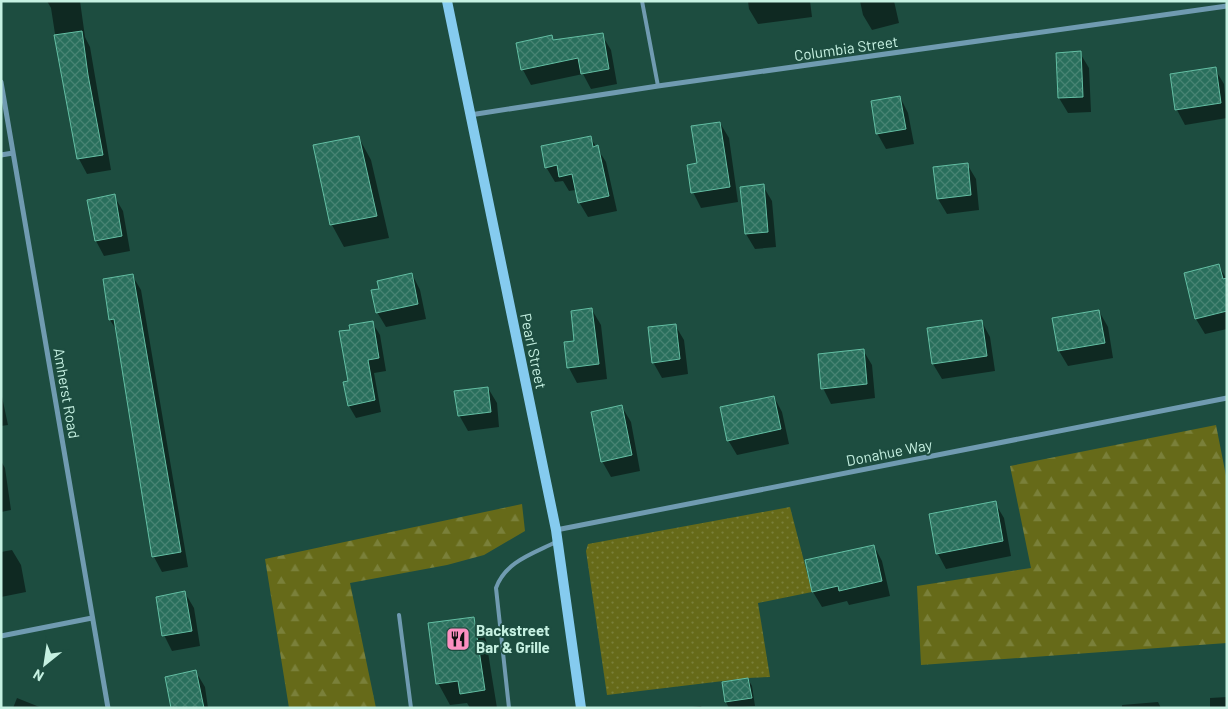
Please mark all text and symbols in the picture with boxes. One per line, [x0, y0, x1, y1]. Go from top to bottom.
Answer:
street label: Columbia Street [793, 32, 899, 64]
street label: Pearl Street [517, 311, 551, 391]
street label: Amherst Road [50, 346, 84, 440]
street label: Donahue Way [844, 435, 934, 469]
place label: Backstreet Bar & Grille [476, 621, 550, 656]
restaurant icon: Backstreet Bar & Grille [445, 626, 471, 652]
north arrow [20, 639, 70, 689]
text: N [30, 666, 47, 685]

